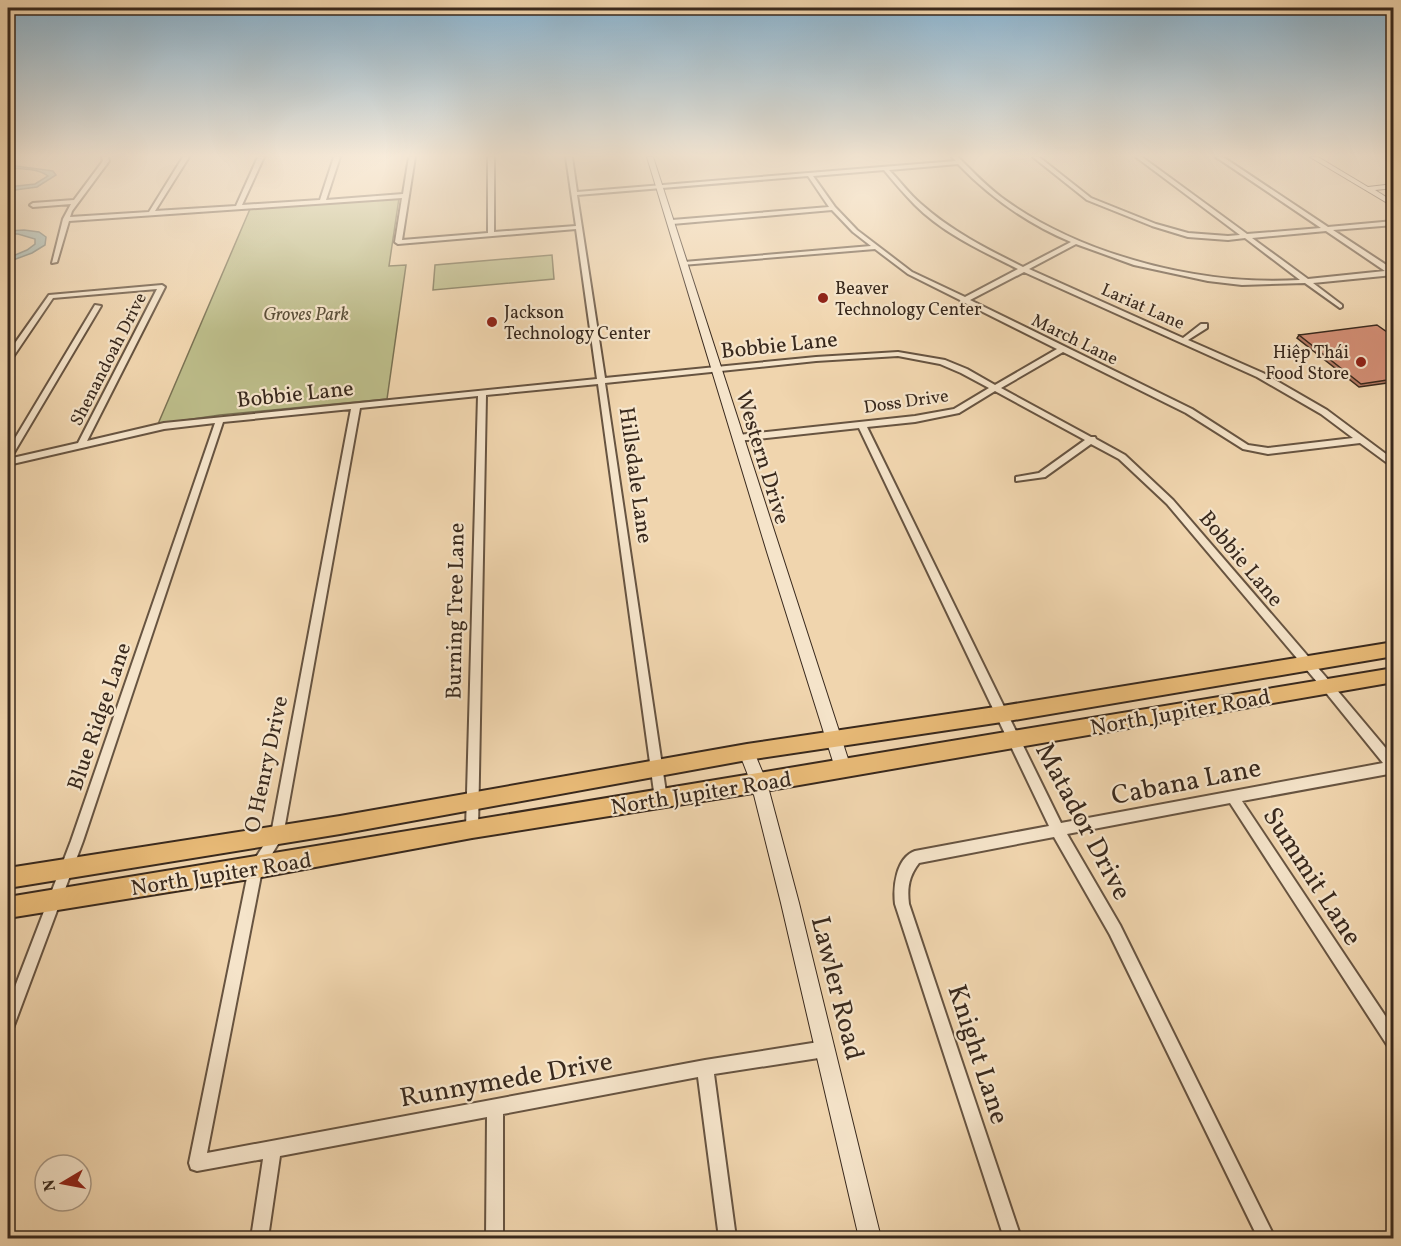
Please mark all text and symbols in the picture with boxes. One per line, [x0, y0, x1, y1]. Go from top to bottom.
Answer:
place label: Beaver Technology Center [835, 277, 982, 323]
street label: Lariat Lane [1097, 278, 1188, 337]
street label: Shenandoah Drive [65, 289, 154, 431]
marker: Beaver Technology Center [816, 291, 830, 305]
place label: Jackson Technology Center [504, 301, 651, 347]
park label: Groves Park [263, 303, 349, 328]
street label: March Lane [1027, 309, 1122, 372]
marker: Jackson Technology Center [485, 315, 499, 329]
street label: Bobbie Lane [719, 325, 839, 368]
place label: Hiệp Thái Food Store [1265, 341, 1349, 387]
marker: Hiệp Thái Food Store [1354, 355, 1368, 369]
street label: Bobbie Lane [235, 374, 355, 417]
street label: Doss Drive [862, 384, 950, 421]
street label: Western Drive [727, 387, 797, 529]
street label: Hillsdale Lane [610, 405, 659, 546]
street label: Bobbie Lane [1191, 505, 1290, 615]
street label: Burning Tree Lane [439, 523, 474, 700]
street label: Blue Ridge Lane [61, 639, 140, 795]
street label: North Jupiter Road [1088, 682, 1273, 745]
street label: O Henry Drive [238, 693, 297, 836]
street label: Matador Drive [1025, 736, 1140, 907]
street label: Cabana Lane [1108, 750, 1264, 816]
street label: North Jupiter Road [609, 765, 794, 824]
street label: Summit Lane [1252, 800, 1370, 954]
street label: North Jupiter Road [129, 846, 314, 905]
street label: Lawler Road [800, 912, 872, 1065]
street label: Knight Lane [937, 980, 1018, 1129]
street label: Runnymede Drive [397, 1044, 616, 1118]
north arrow [33, 1153, 93, 1213]
text: N [38, 1177, 62, 1193]

